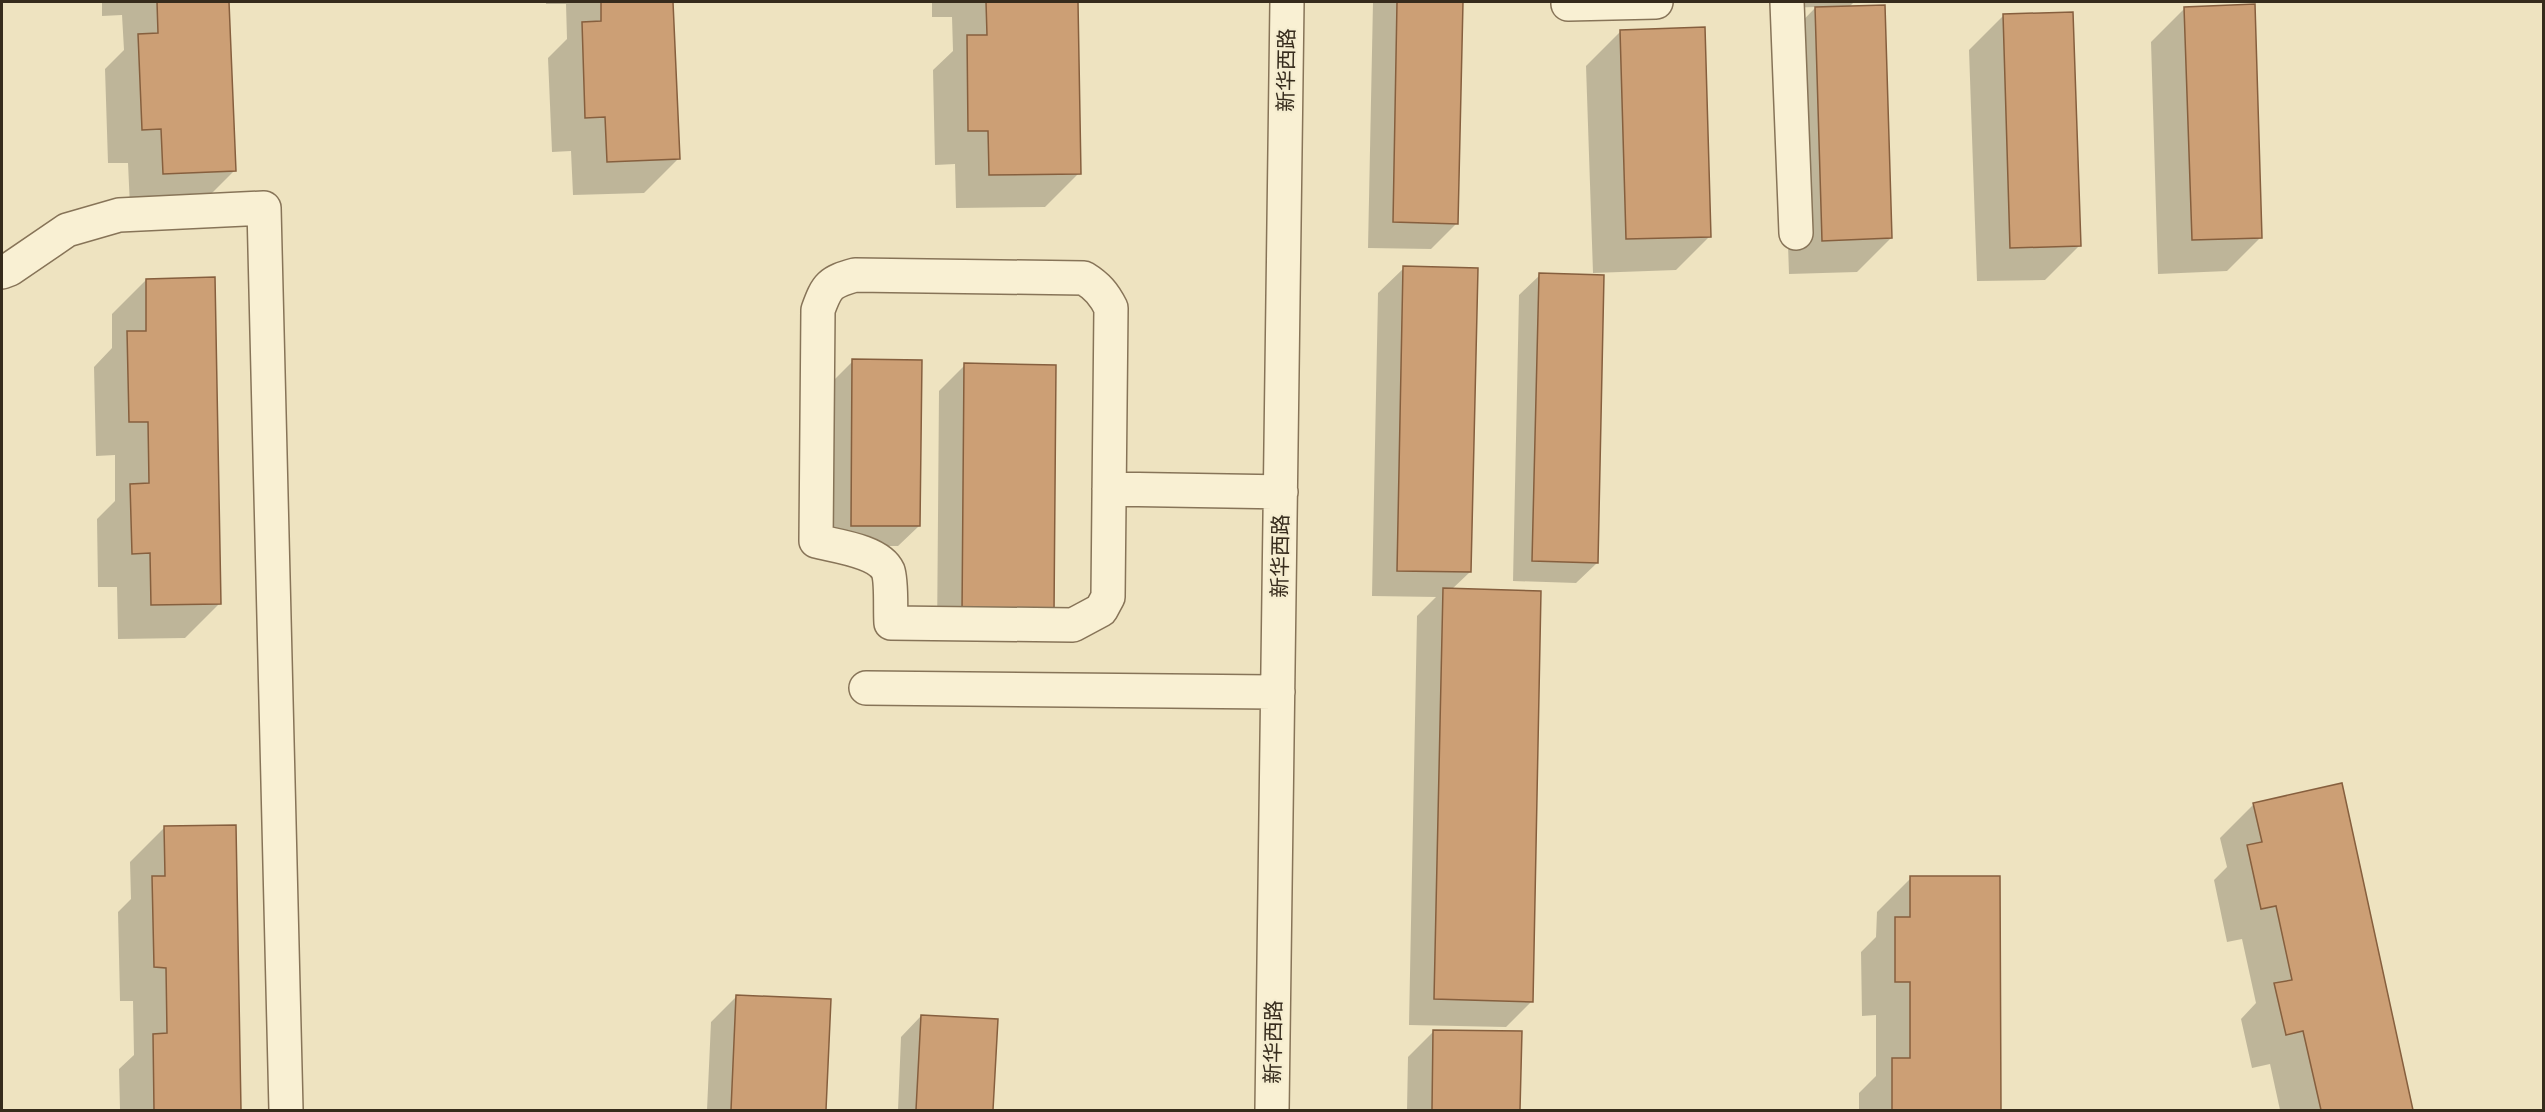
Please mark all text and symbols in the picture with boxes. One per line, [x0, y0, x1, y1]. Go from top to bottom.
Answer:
street label: 新华西路 [1272, 28, 1300, 112]
street label: 新华西路 [1266, 514, 1294, 598]
street label: 新华西路 [1259, 1000, 1287, 1084]

